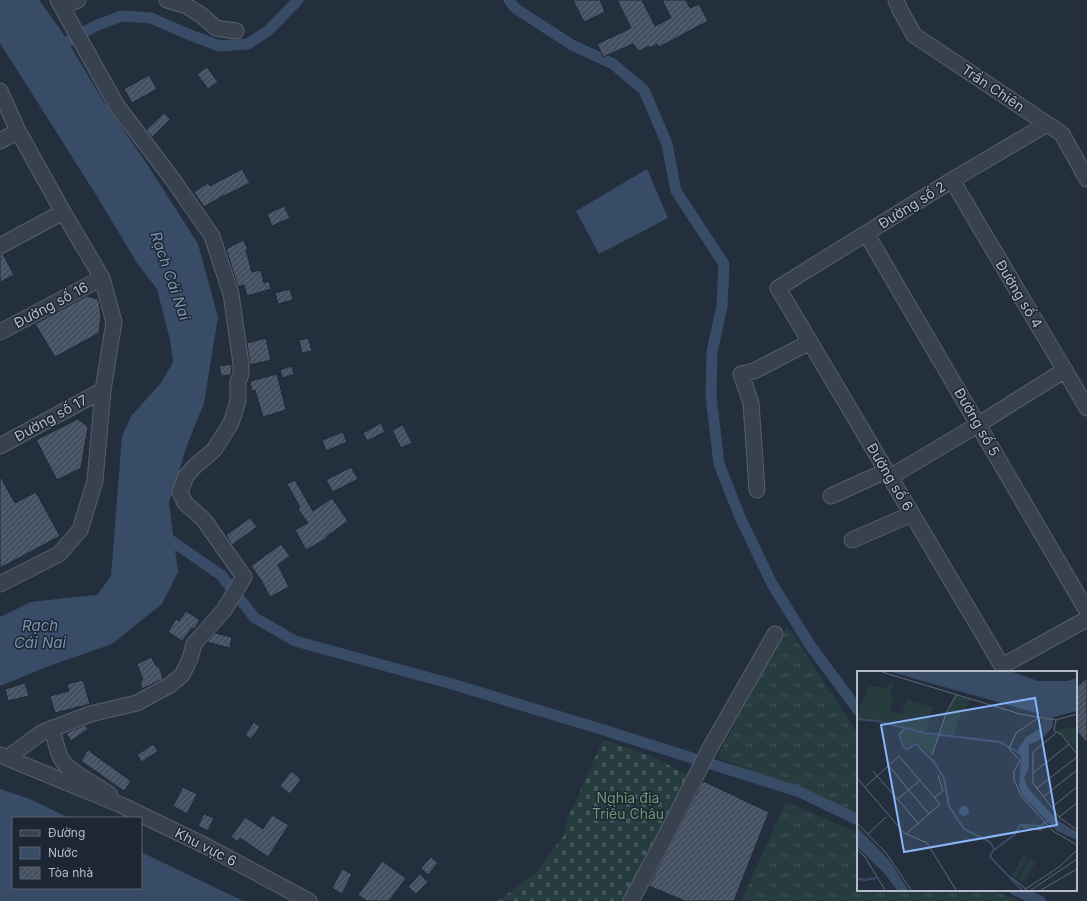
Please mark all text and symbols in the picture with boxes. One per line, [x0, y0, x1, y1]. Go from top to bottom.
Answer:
street label: Trần Chiên [959, 60, 1028, 115]
street label: Đường số 2 [875, 177, 948, 232]
water label: Rạch Cái Nai [146, 229, 195, 323]
street label: Đường số 4 [993, 257, 1046, 331]
street label: Đường số 16 [11, 278, 91, 331]
street label: Đường số 5 [951, 385, 1004, 459]
street label: Đường số 17 [11, 391, 90, 445]
street label: Đường số 6 [864, 440, 917, 514]
water label: Rạch Cái Nai [14, 616, 66, 652]
inset map [857, 671, 1077, 891]
park label: Nghĩa địa Triều Châu [592, 789, 664, 822]
legend [12, 817, 142, 889]
street label: Khu vực 6 [172, 824, 240, 869]
text: Đường [48, 825, 85, 840]
text: Nước [48, 845, 78, 860]
text: Tòa nhà [48, 865, 93, 880]

